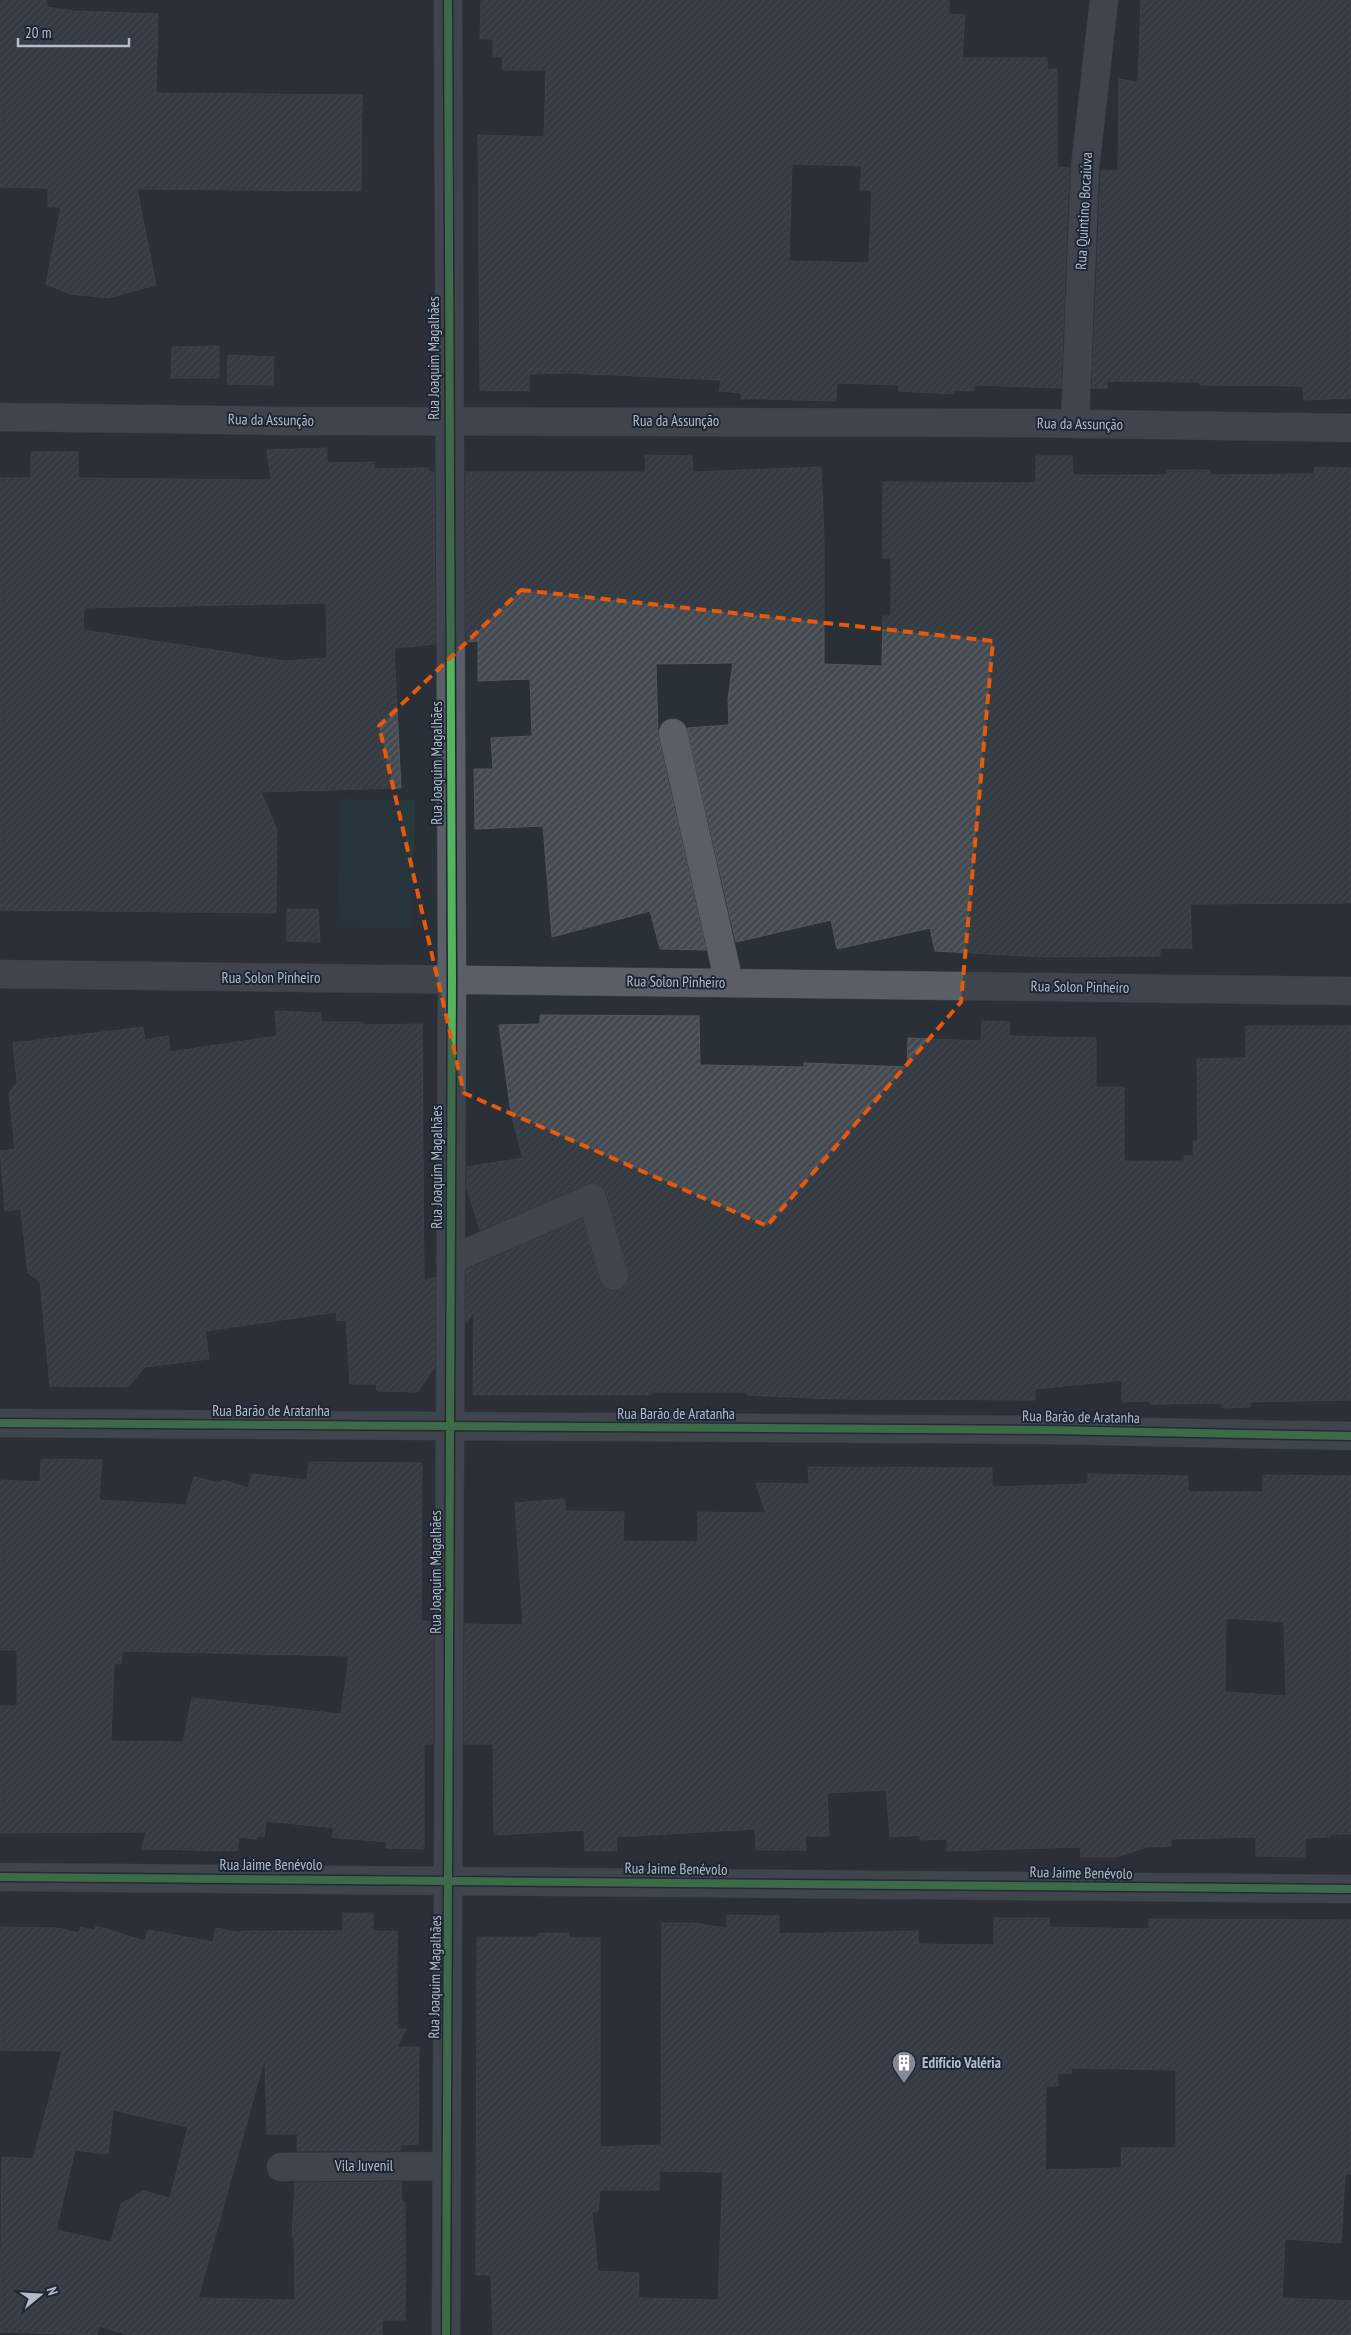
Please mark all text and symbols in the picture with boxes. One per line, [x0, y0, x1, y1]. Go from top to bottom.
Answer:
scale bar [18, 15, 129, 47]
text: 20 m [25, 23, 51, 42]
street label: Rua Quintino Bocaiúva [1071, 152, 1096, 270]
street label: Rua Joaquim Magalhães [424, 296, 443, 420]
street label: Rua da Assunção [228, 409, 314, 430]
street label: Rua da Assunção [633, 411, 719, 430]
street label: Rua da Assunção [1037, 413, 1123, 434]
street label: Rua Joaquim Magalhães [427, 701, 446, 825]
street label: Rua Solon Pinheiro [222, 968, 320, 987]
street label: Rua Solon Pinheiro [626, 971, 726, 992]
street label: Rua Solon Pinheiro [1030, 976, 1130, 997]
street label: Rua Joaquim Magalhães [427, 1105, 446, 1229]
street label: Rua Barão de Aratanha [212, 1401, 330, 1420]
street label: Rua Barão de Aratanha [617, 1404, 735, 1423]
street label: Rua Barão de Aratanha [1022, 1406, 1140, 1427]
street label: Rua Joaquim Magalhães [426, 1510, 445, 1634]
street label: Rua Jaime Benévolo [220, 1855, 322, 1874]
street label: Rua Jaime Benévolo [624, 1858, 728, 1879]
street label: Rua Jaime Benévolo [1029, 1862, 1133, 1883]
street label: Rua Joaquim Magalhães [424, 1915, 445, 2039]
building icon: Edifício Valéria [891, 2050, 917, 2084]
place label: Edifício Valéria [922, 2053, 1001, 2072]
street label: Vila Juvenil [334, 2156, 394, 2175]
north arrow [15, 2270, 65, 2320]
text: N [43, 2285, 62, 2297]

